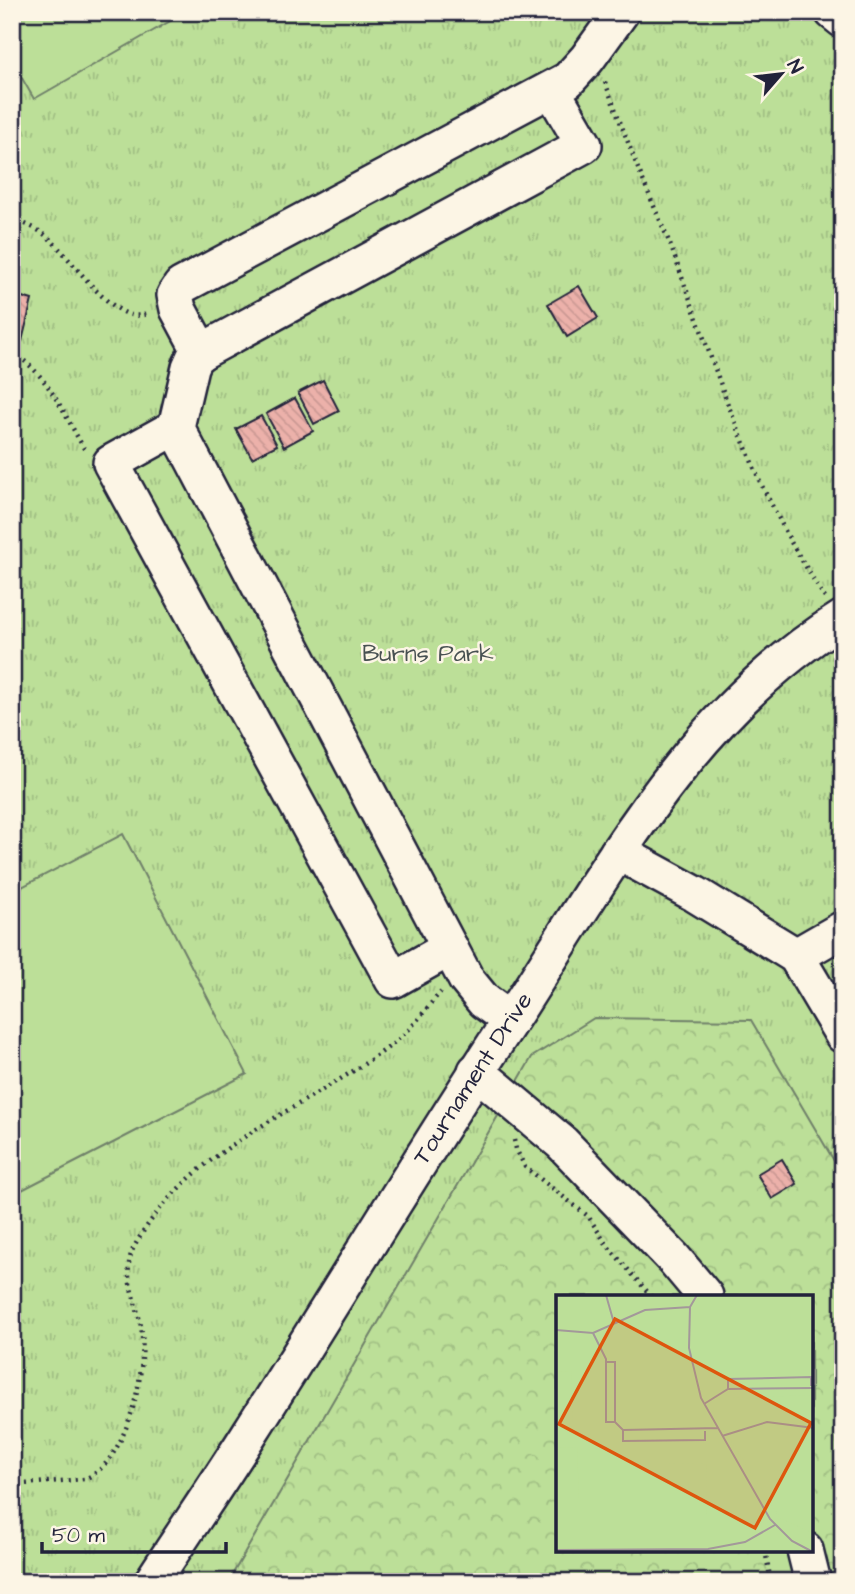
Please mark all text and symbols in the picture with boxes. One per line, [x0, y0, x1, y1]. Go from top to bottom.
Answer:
north arrow [746, 38, 816, 108]
text: N [780, 55, 809, 78]
park label: Burns Park [362, 637, 494, 671]
street label: Tournament Drive [405, 986, 541, 1171]
inset map [556, 1295, 813, 1552]
scale bar [42, 1510, 226, 1554]
text: 50 m [52, 1521, 106, 1550]

